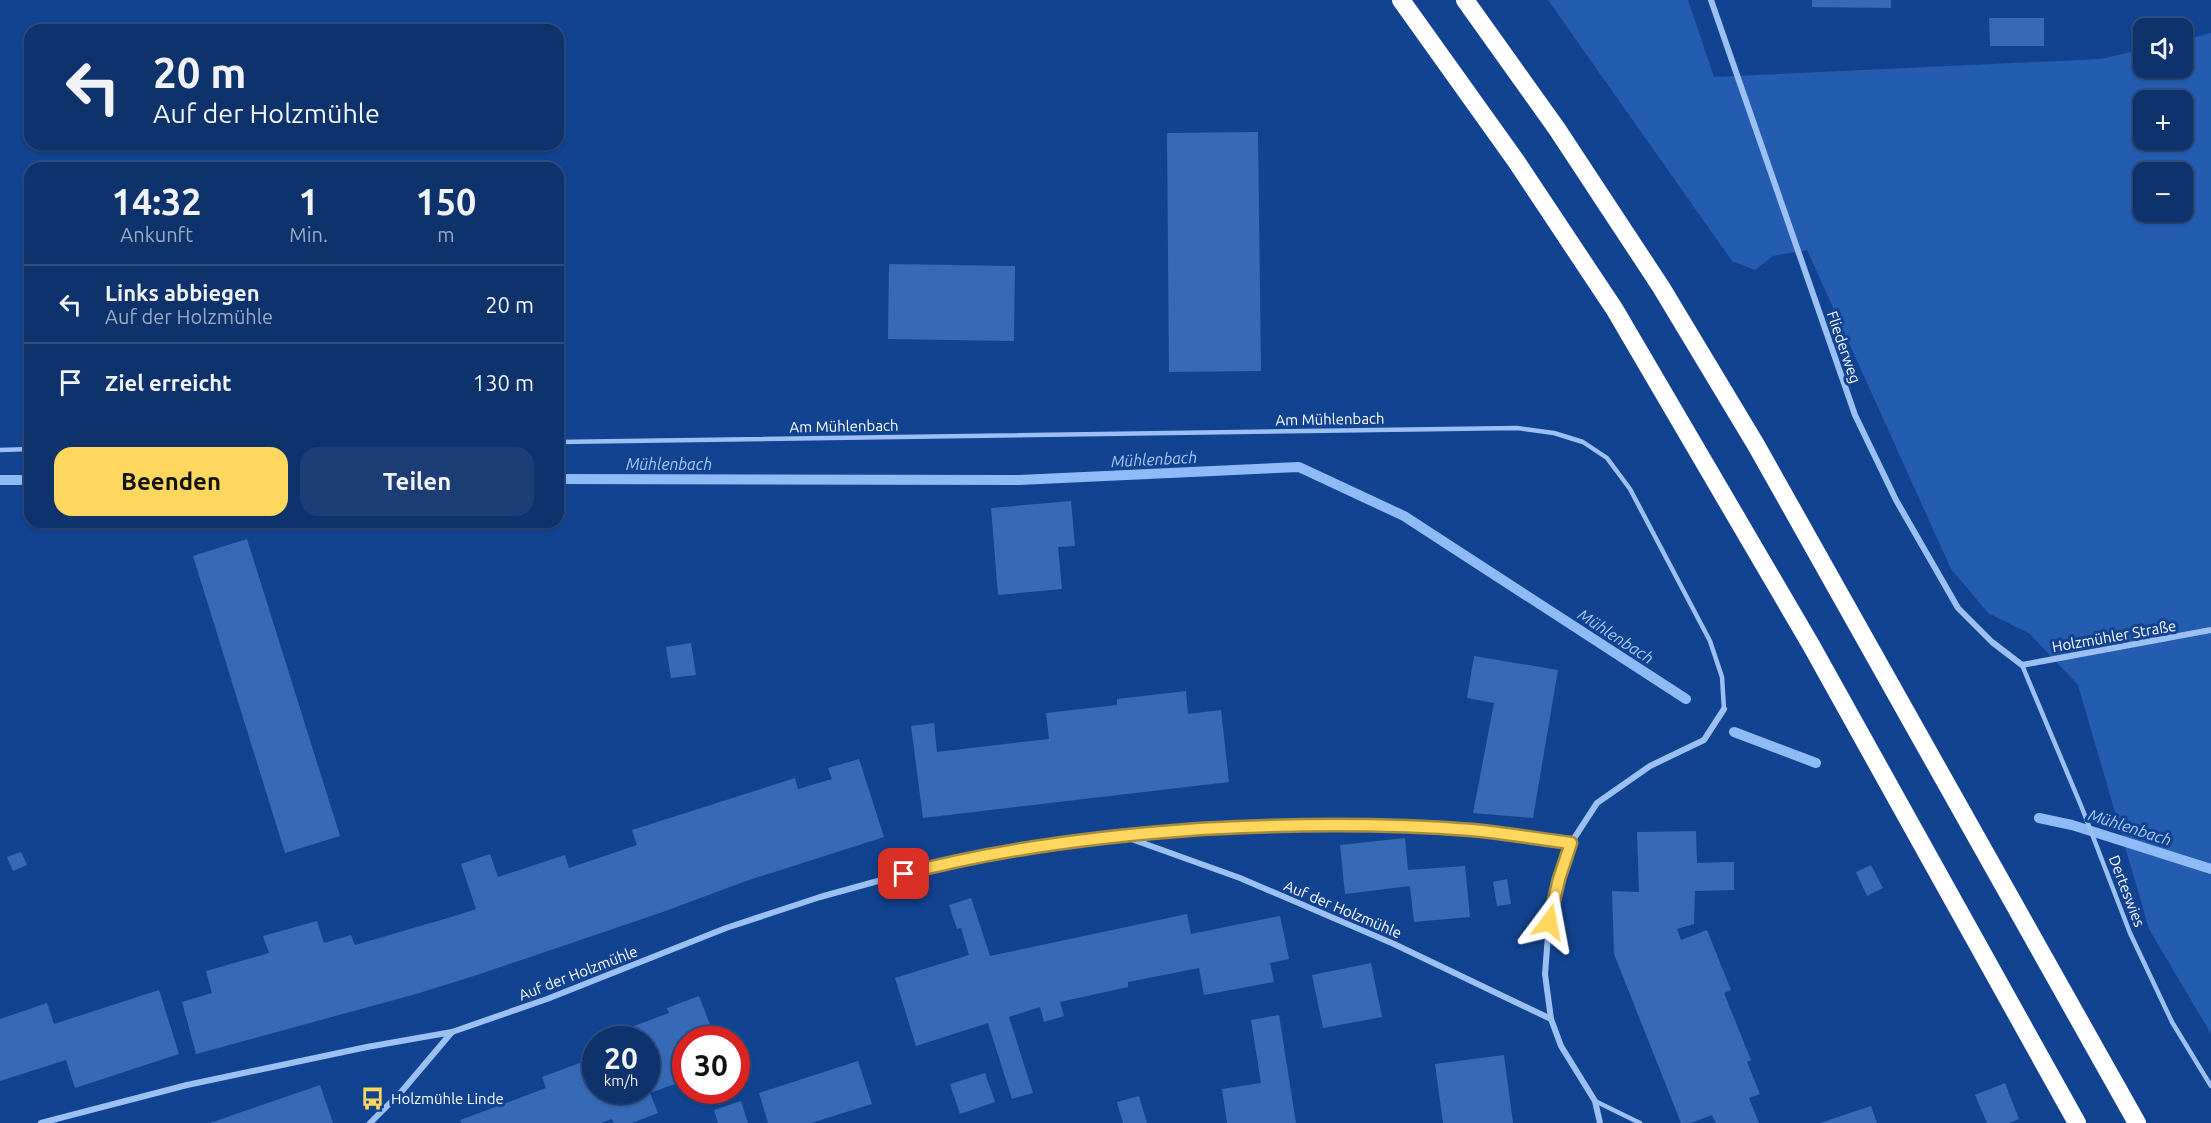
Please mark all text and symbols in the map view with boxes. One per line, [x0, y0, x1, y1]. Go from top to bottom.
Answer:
map controls [2133, 18, 2193, 222]
button: sound [2133, 18, 2193, 78]
icon: left [54, 48, 132, 126]
text: 20 m [153, 49, 247, 96]
button: + [2133, 90, 2193, 150]
text: Auf der Holzmühle [153, 98, 380, 128]
button: − [2133, 162, 2193, 222]
text: 14:32 [112, 181, 202, 222]
text: 1 [298, 181, 319, 222]
text: 150 [415, 181, 476, 222]
text: Ankunft [120, 223, 193, 246]
text: Min. [289, 223, 328, 246]
text: m [437, 223, 455, 246]
text: Links abbiegen [105, 280, 260, 305]
icon: left [54, 288, 87, 321]
text: 20 m [485, 292, 534, 317]
text: Auf der Holzmühle [105, 305, 273, 328]
street label: Fliederweg [1824, 309, 1864, 385]
icon: arrive [54, 366, 87, 399]
text: Ziel erreicht [105, 370, 232, 395]
text: 130 m [473, 370, 534, 395]
street label: Am Mühlenbach [1275, 410, 1385, 428]
street label: Am Mühlenbach [789, 417, 899, 435]
button: Beenden [54, 447, 288, 516]
button: Teilen [300, 447, 534, 516]
water label: Mühlenbach [1111, 448, 1197, 470]
water label: Mühlenbach [626, 455, 712, 473]
water label: Mühlenbach [1575, 605, 1657, 667]
street label: Holzmühler Straße [2050, 617, 2178, 655]
water label: Mühlenbach [2086, 805, 2174, 849]
pin [878, 848, 929, 899]
street label: Derteswies [2106, 853, 2148, 929]
icon: arrive [887, 857, 920, 890]
street label: Auf der Holzmühle [1282, 877, 1404, 941]
position arrow [1517, 890, 1581, 954]
street label: Auf der Holzmühle [516, 942, 640, 1004]
speed limit sign: 30 [672, 1026, 750, 1104]
text: 20 [604, 1041, 638, 1075]
text: km/h [604, 1072, 638, 1089]
bus stop icon: Holzmühle Linde [360, 1085, 386, 1111]
place label: Holzmühle Linde [391, 1090, 504, 1107]

